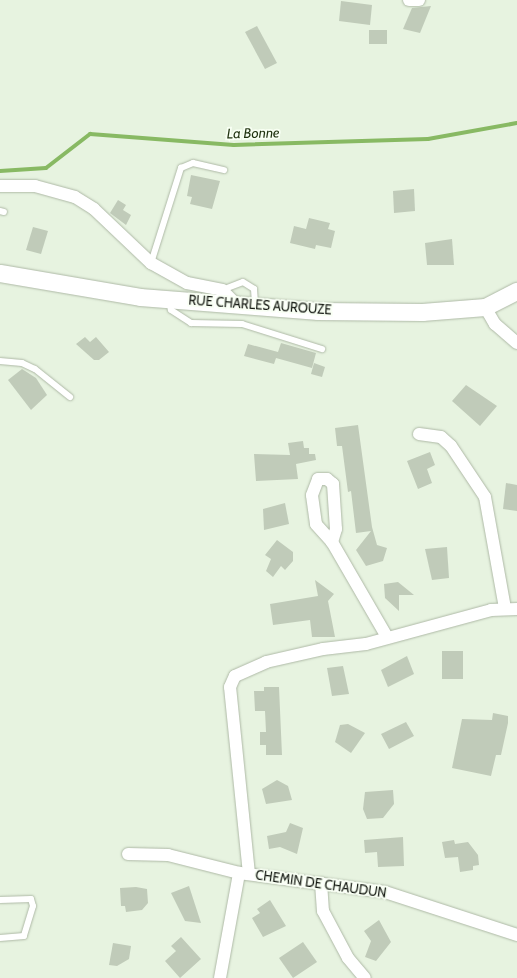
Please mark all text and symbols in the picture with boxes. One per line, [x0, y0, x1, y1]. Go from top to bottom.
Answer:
water label: La Bonne [226, 124, 280, 142]
street label: RUE CHARLES AUROUZE [188, 292, 332, 318]
street label: CHEMIN DE CHAUDUN [254, 867, 388, 901]

